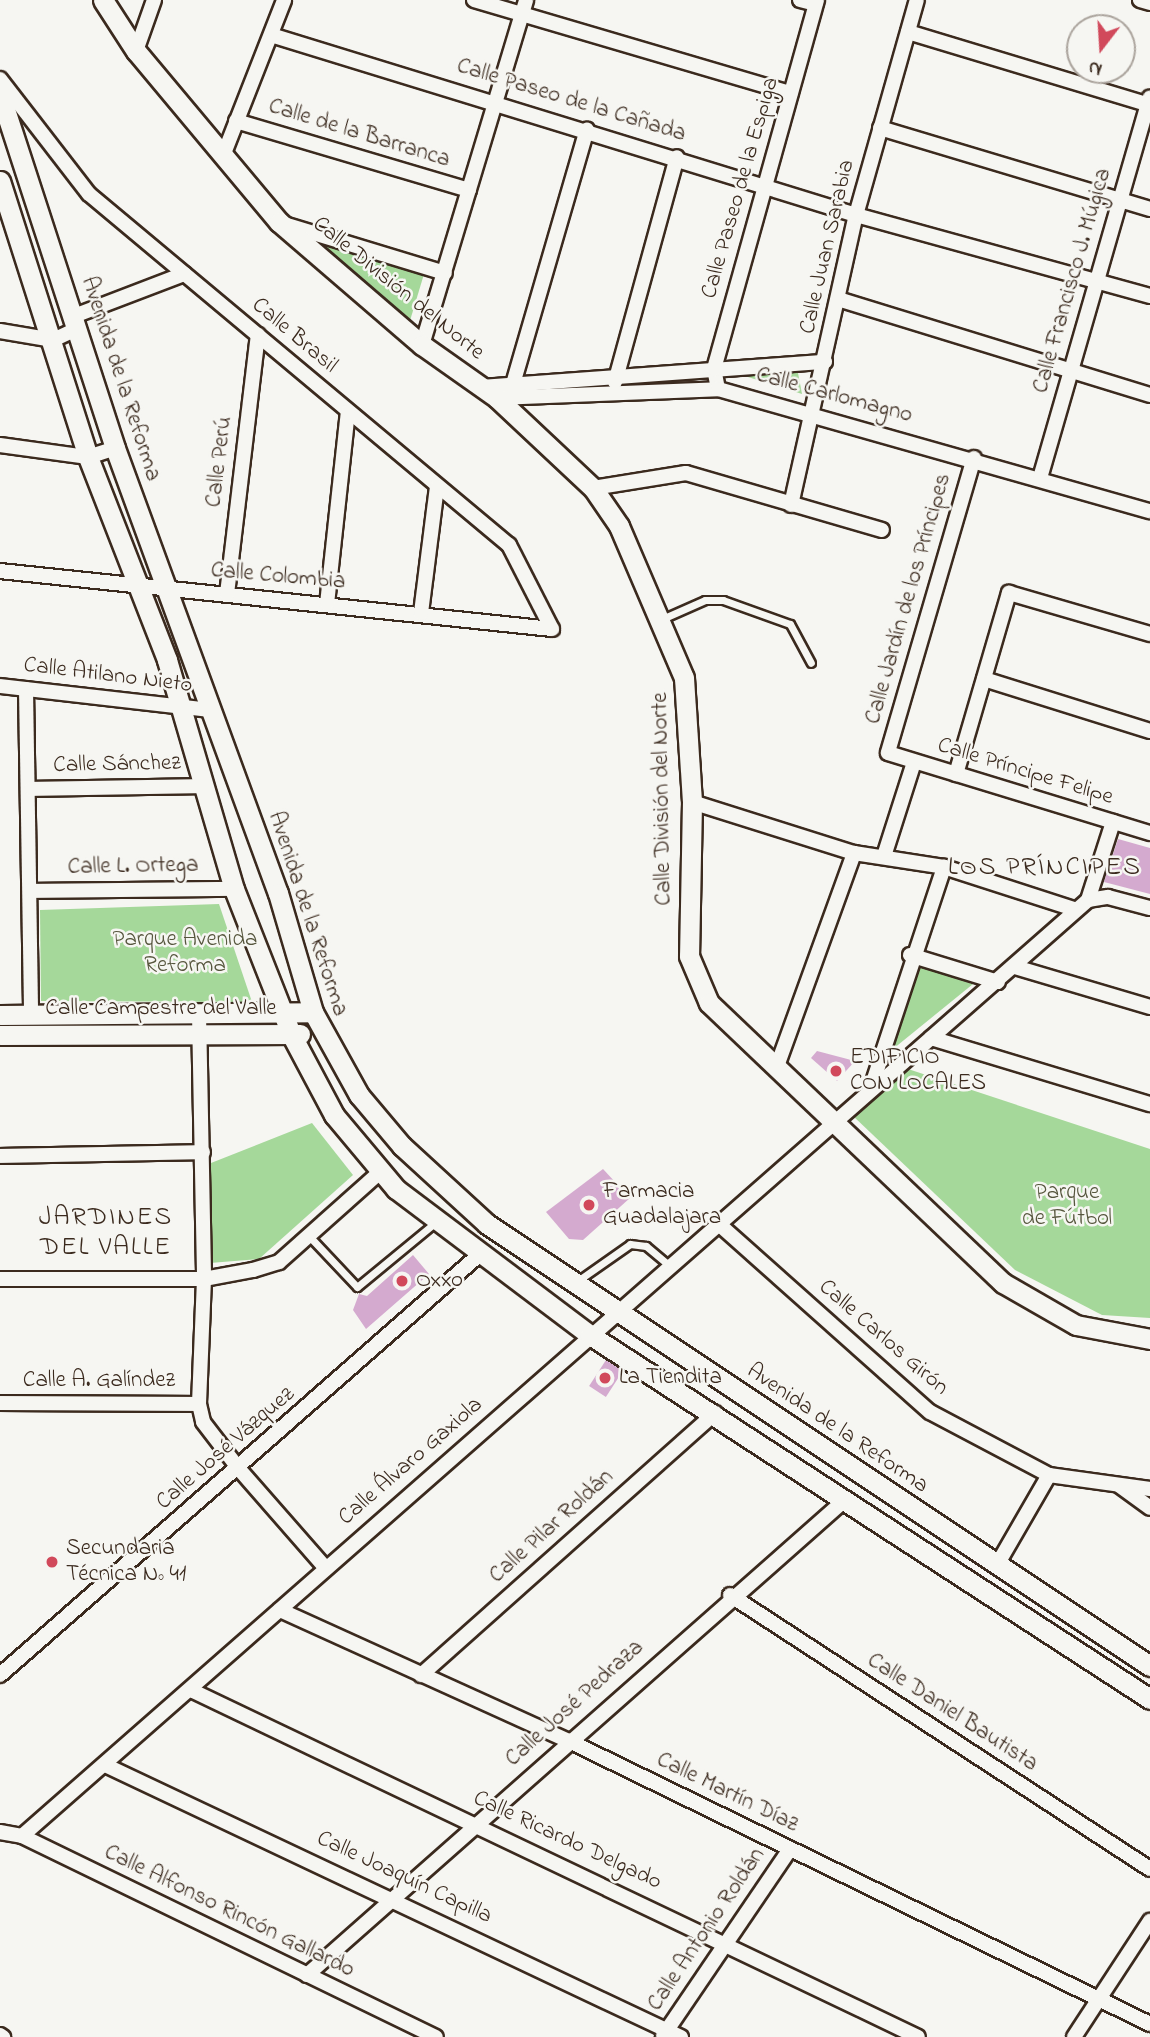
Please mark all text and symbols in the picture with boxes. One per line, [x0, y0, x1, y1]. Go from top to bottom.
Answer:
north arrow [1066, 14, 1136, 84]
street label: Calle Paseo de la Cañada [453, 53, 689, 149]
text: N [1085, 53, 1105, 82]
street label: Calle Paseo de la Espiga [696, 74, 786, 302]
street label: Calle de la Barranca [265, 93, 453, 175]
street label: Calle Juan Sarabia [795, 157, 861, 337]
street label: Calle Francisco J. Múgica [1028, 165, 1118, 397]
street label: Calle División del Norte [306, 211, 490, 367]
street label: Avenida de la Reforma [74, 273, 166, 485]
street label: Calle Brasil [245, 292, 343, 380]
street label: Calle Carlomagno [753, 362, 915, 430]
street label: Calle Perú [201, 415, 239, 509]
street label: Calle Jardín de los Príncipes [860, 471, 958, 727]
street label: Calle Colombia [210, 557, 346, 597]
street label: Calle Atilano Nieto [22, 652, 194, 700]
street label: Calle División del Norte [647, 692, 679, 906]
street label: Calle Príncipe Felipe [934, 732, 1116, 812]
street label: Calle Sánchez [53, 750, 181, 780]
street label: Avenida de la Reforma [261, 808, 353, 1020]
street label: Calle L. Ortega [67, 852, 199, 882]
district label: LOS PRÍNCIPES [950, 853, 1140, 885]
park label: Parque Avenida Reforma [112, 926, 258, 980]
street label: Calle Campestre del Valle [45, 995, 277, 1023]
place label: EDIFICIO CON LOCALES [850, 1044, 986, 1098]
marker: EDIFICIO CON LOCALES [828, 1063, 844, 1079]
place label: Farmacia Guadalajara [603, 1178, 721, 1232]
park label: Parque de Fútbol [1022, 1179, 1112, 1233]
marker: Farmacia Guadalajara [581, 1197, 597, 1213]
district label: JARDINES DEL VALLE [40, 1203, 172, 1264]
place label: Oxxo [416, 1267, 463, 1295]
marker: Oxxo [394, 1273, 410, 1289]
street label: Calle Carlos Girón [812, 1274, 954, 1402]
street label: Avenida de la Reforma [741, 1358, 933, 1500]
place label: La Tiendita [619, 1364, 722, 1392]
street label: Calle A. Galíndez [23, 1367, 175, 1395]
marker: La Tiendita [597, 1370, 613, 1386]
street label: Calle José Vázquez [151, 1381, 301, 1517]
street label: Calle Álvaro Gaxiola [333, 1392, 489, 1532]
street label: Calle Pilar Roldán [484, 1464, 620, 1590]
place label: Secundaria Técnica Nº 41 [66, 1535, 186, 1589]
marker: Secundaria Técnica Nº 41 [44, 1554, 60, 1570]
street label: Calle José Pedraza [500, 1635, 650, 1773]
street label: Calle Daniel Bautista [861, 1647, 1043, 1779]
street label: Calle Martín Díaz [652, 1747, 802, 1839]
street label: Calle Ricardo Delgado [468, 1785, 666, 1897]
street label: Calle Joaquín Capilla [312, 1825, 496, 1931]
street label: Calle Alfonso Rincón Gallardo [99, 1839, 359, 1985]
street label: Calle Antonio Roldán [642, 1843, 772, 2017]

